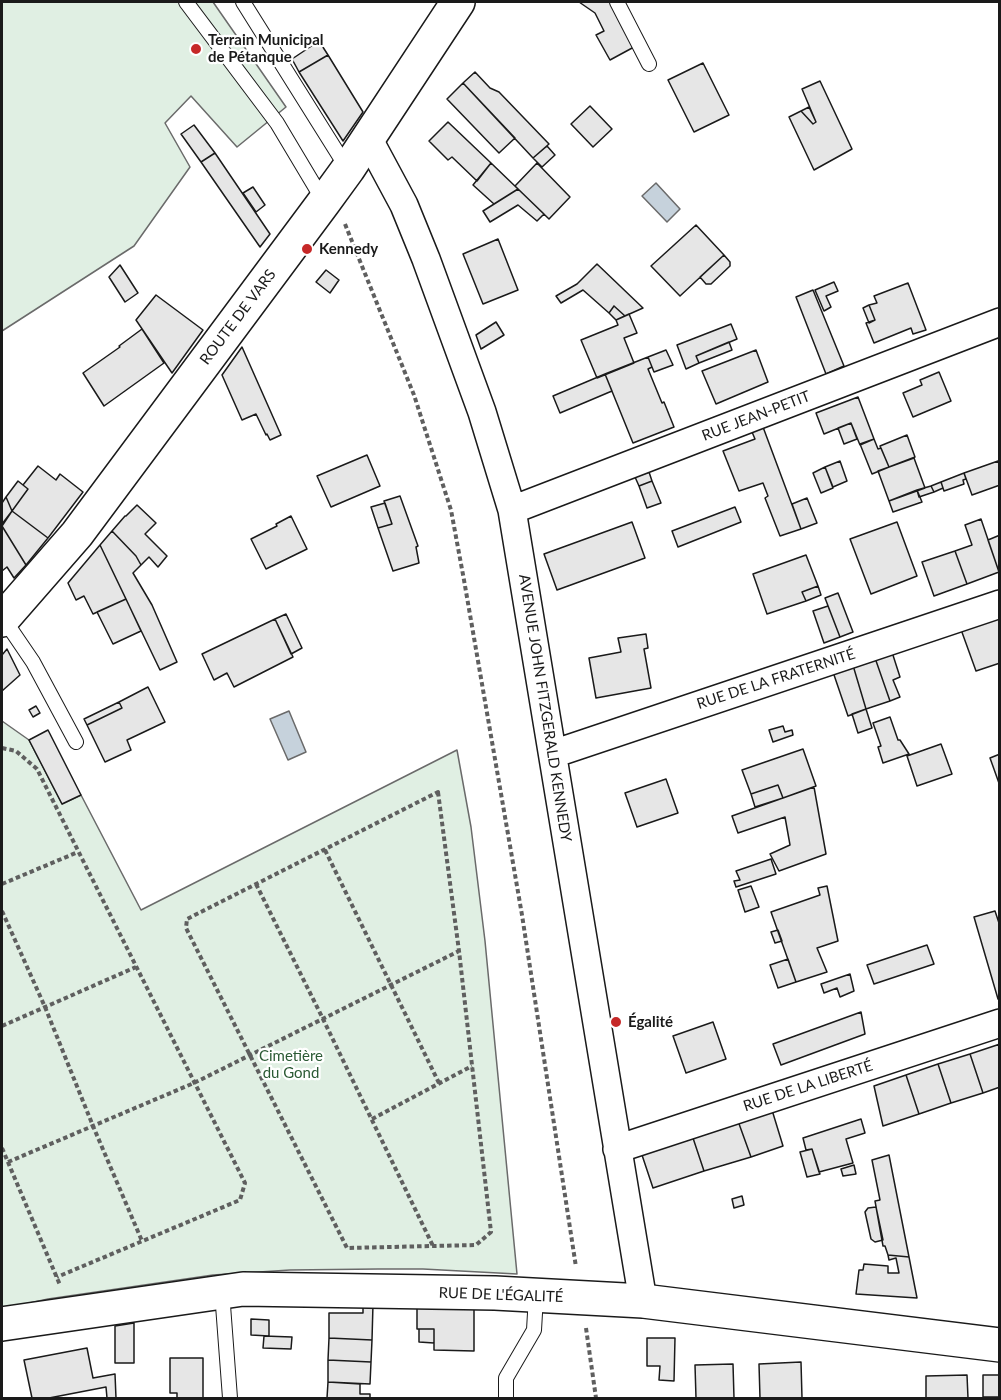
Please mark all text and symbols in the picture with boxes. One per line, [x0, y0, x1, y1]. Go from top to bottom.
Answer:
place label: Terrain Municipal de Pétanque [208, 31, 323, 66]
marker: Terrain Municipal de Pétanque [189, 42, 203, 56]
place label: Kennedy [319, 240, 378, 258]
marker: Kennedy [300, 242, 314, 256]
street label: ROUTE DE VARS [196, 266, 280, 368]
street label: RUE JEAN-PETIT [699, 387, 813, 445]
street label: AVENUE JOHN FITZGERALD KENNEDY [515, 573, 575, 843]
street label: RUE DE LA FRATERNITÉ [694, 645, 858, 713]
place label: Égalité [628, 1013, 673, 1031]
marker: Égalité [609, 1015, 623, 1029]
park label: Cimetière du Gond [259, 1047, 323, 1082]
street label: RUE DE LA LIBERTÉ [741, 1057, 875, 1115]
street label: RUE DE L'ÉGALITÉ [438, 1284, 564, 1306]

